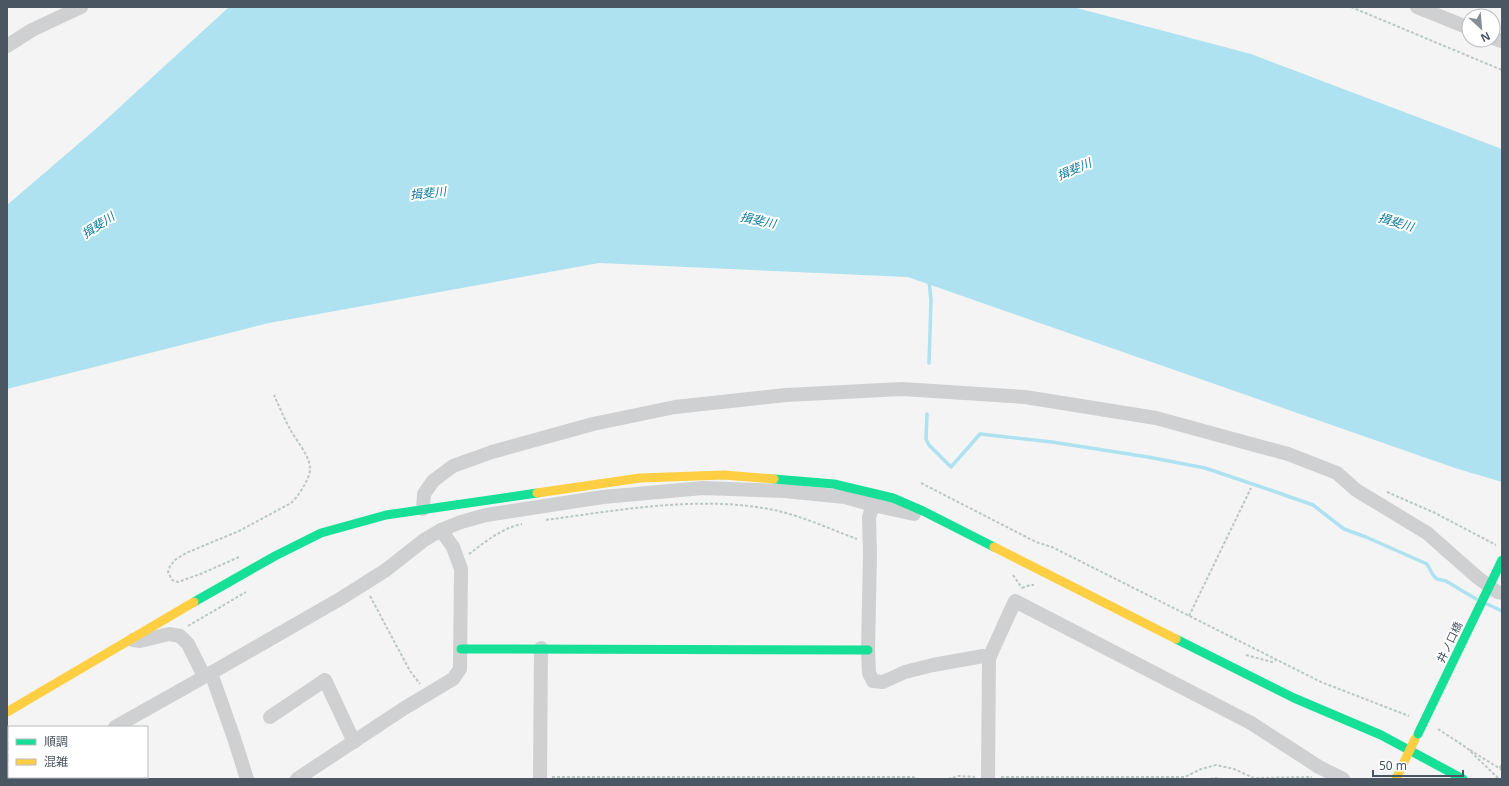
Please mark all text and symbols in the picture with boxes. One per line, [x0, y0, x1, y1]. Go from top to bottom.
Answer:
north arrow [1461, 8, 1501, 48]
text: N [1478, 29, 1493, 46]
water label: 揖斐川 [1054, 153, 1096, 184]
water label: 揖斐川 [409, 182, 449, 203]
water label: 揖斐川 [78, 207, 119, 242]
water label: 揖斐川 [739, 208, 779, 232]
water label: 揖斐川 [1376, 209, 1418, 236]
street label: 井ノ口橋 [1433, 619, 1465, 665]
legend [8, 726, 148, 778]
text: 順調 [44, 733, 68, 750]
scale bar [1373, 752, 1463, 778]
text: 混雑 [44, 753, 68, 770]
text: 50 m [1379, 757, 1407, 774]

